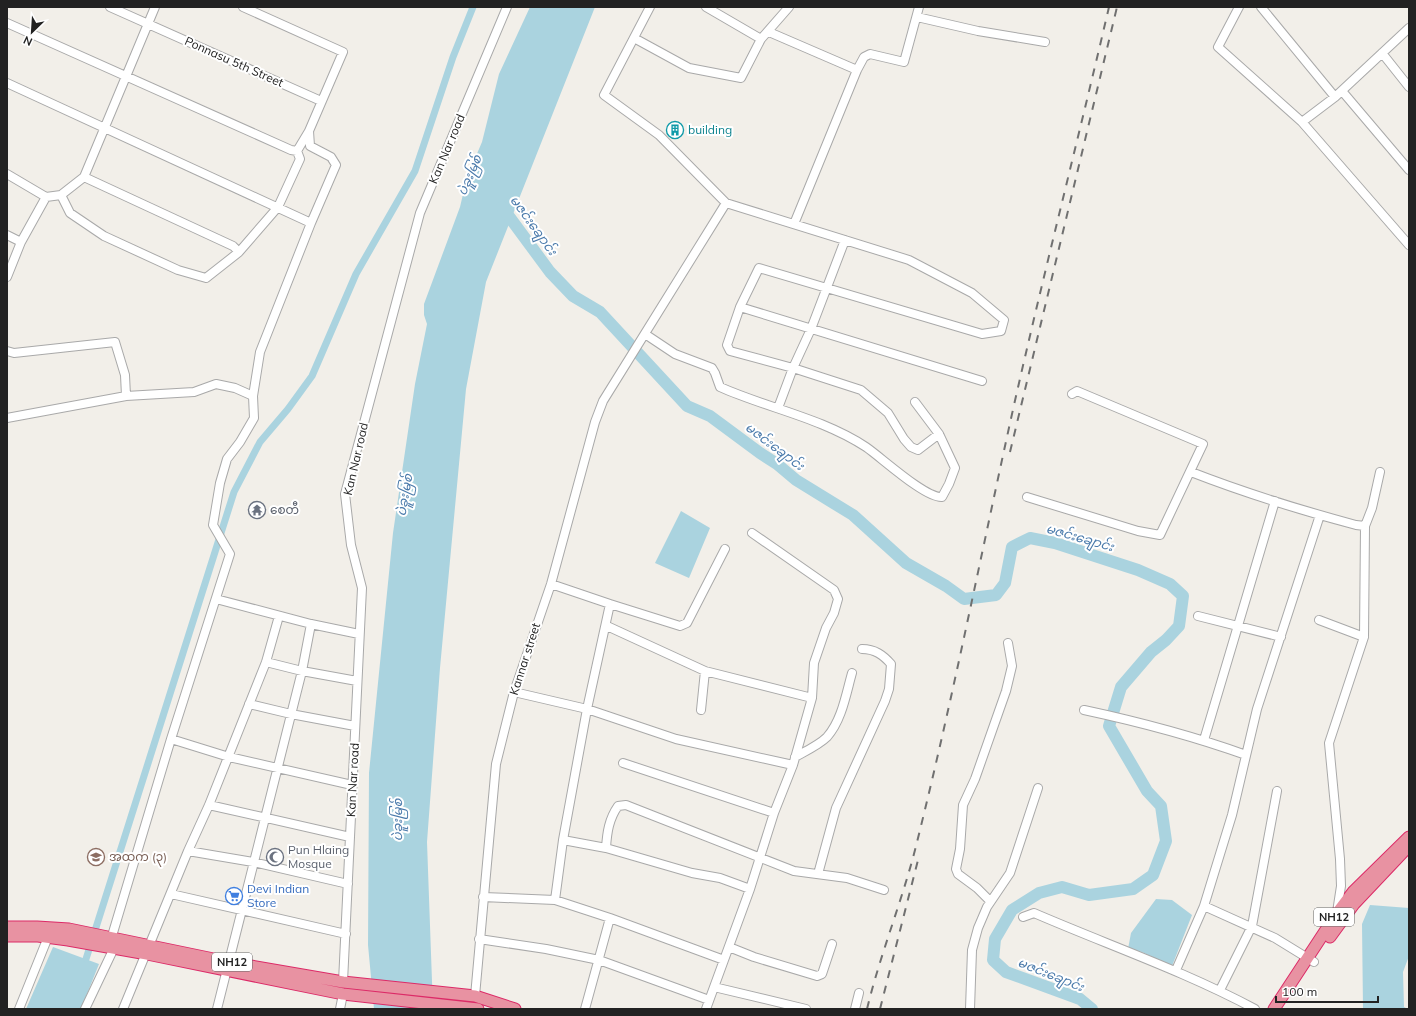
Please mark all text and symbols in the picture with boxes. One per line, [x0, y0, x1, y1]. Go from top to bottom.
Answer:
north arrow [12, 12, 52, 52]
text: N [21, 33, 34, 49]
street label: Ponnasu 5th Street [183, 33, 286, 90]
street label: Kan Nar road [425, 112, 468, 186]
building icon: building [665, 120, 685, 140]
place label: building [688, 122, 732, 137]
water label: ပဲခူးမြစ် [452, 150, 489, 199]
water label: မဇင်းချောင်း [504, 192, 563, 261]
water label: မဇင်းချောင်း [740, 418, 809, 477]
street label: Kan Nar road [340, 421, 371, 497]
water label: ပဲခူးမြစ် [391, 471, 420, 518]
temple icon: စေတီ [247, 500, 267, 520]
place label: စေတီ [270, 501, 299, 517]
water label: မဇင်းချောင်း [1043, 519, 1117, 559]
street label: Kannar street [506, 621, 543, 697]
street label: Kan Nar road [343, 743, 362, 817]
water label: ပဲခူးမြစ် [388, 797, 409, 841]
place label: Pun Hlaing Mosque [288, 842, 349, 871]
school or university icon: အထက (၃) [86, 847, 106, 867]
mosque icon: Pun Hlaing Mosque [265, 847, 285, 867]
place label: အထက (၃) [109, 849, 167, 867]
place label: Devi Indian Store [247, 881, 309, 910]
supermarket icon: Devi Indian Store [224, 886, 244, 906]
road number: NH12 [1314, 908, 1354, 926]
road number: NH12 [212, 953, 252, 971]
water label: မဇင်းချောင်း [1014, 953, 1088, 999]
scale bar [1276, 978, 1378, 1004]
text: 100 m [1282, 984, 1317, 999]

